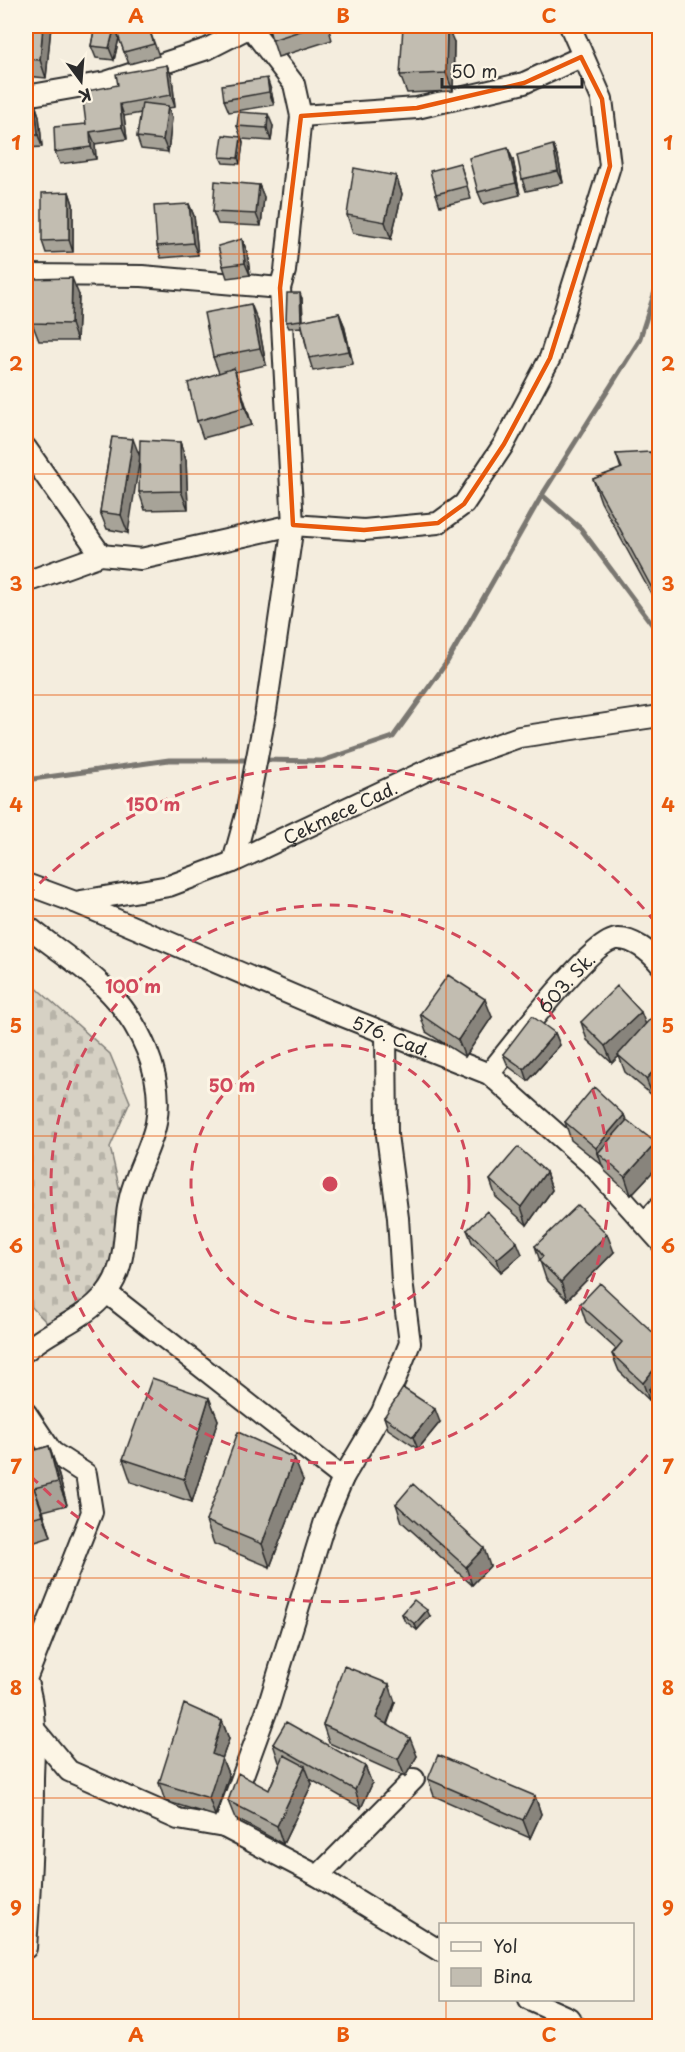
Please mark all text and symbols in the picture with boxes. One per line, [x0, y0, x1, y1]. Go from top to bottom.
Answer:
text: A [128, 0, 144, 30]
text: B [336, 0, 350, 30]
text: C [541, 0, 557, 30]
north arrow [51, 51, 111, 111]
scale bar [442, 51, 582, 89]
text: 50 m [451, 57, 498, 84]
text: K [76, 83, 94, 110]
text: 1 [11, 127, 21, 157]
text: 1 [663, 127, 673, 157]
text: 2 [9, 348, 23, 378]
text: 2 [661, 348, 675, 378]
text: 3 [9, 568, 23, 598]
text: 3 [661, 568, 675, 598]
street label: Çekmece Cad. [278, 773, 401, 850]
text: 4 [9, 789, 23, 819]
text: 4 [661, 789, 675, 819]
text: 150 m [126, 790, 180, 817]
street label: 603. Sk. [531, 945, 601, 1018]
text: 100 m [105, 972, 161, 999]
street label: 576. Cad. [349, 1008, 435, 1063]
text: 5 [10, 1010, 22, 1040]
text: 5 [662, 1010, 674, 1040]
text: 50 m [209, 1071, 255, 1098]
centre of rings [320, 1174, 340, 1194]
text: 6 [9, 1230, 23, 1260]
text: 6 [661, 1230, 675, 1260]
text: 7 [10, 1451, 22, 1481]
text: 7 [662, 1451, 674, 1481]
text: 8 [10, 1672, 22, 1702]
text: 8 [662, 1672, 674, 1702]
text: 9 [10, 1892, 22, 1922]
text: 9 [662, 1892, 674, 1922]
legend [439, 1923, 634, 2001]
text: Yol [493, 1932, 518, 1959]
text: Bina [493, 1962, 533, 1989]
text: A [128, 2019, 144, 2049]
text: B [336, 2019, 350, 2049]
text: C [541, 2019, 557, 2049]

